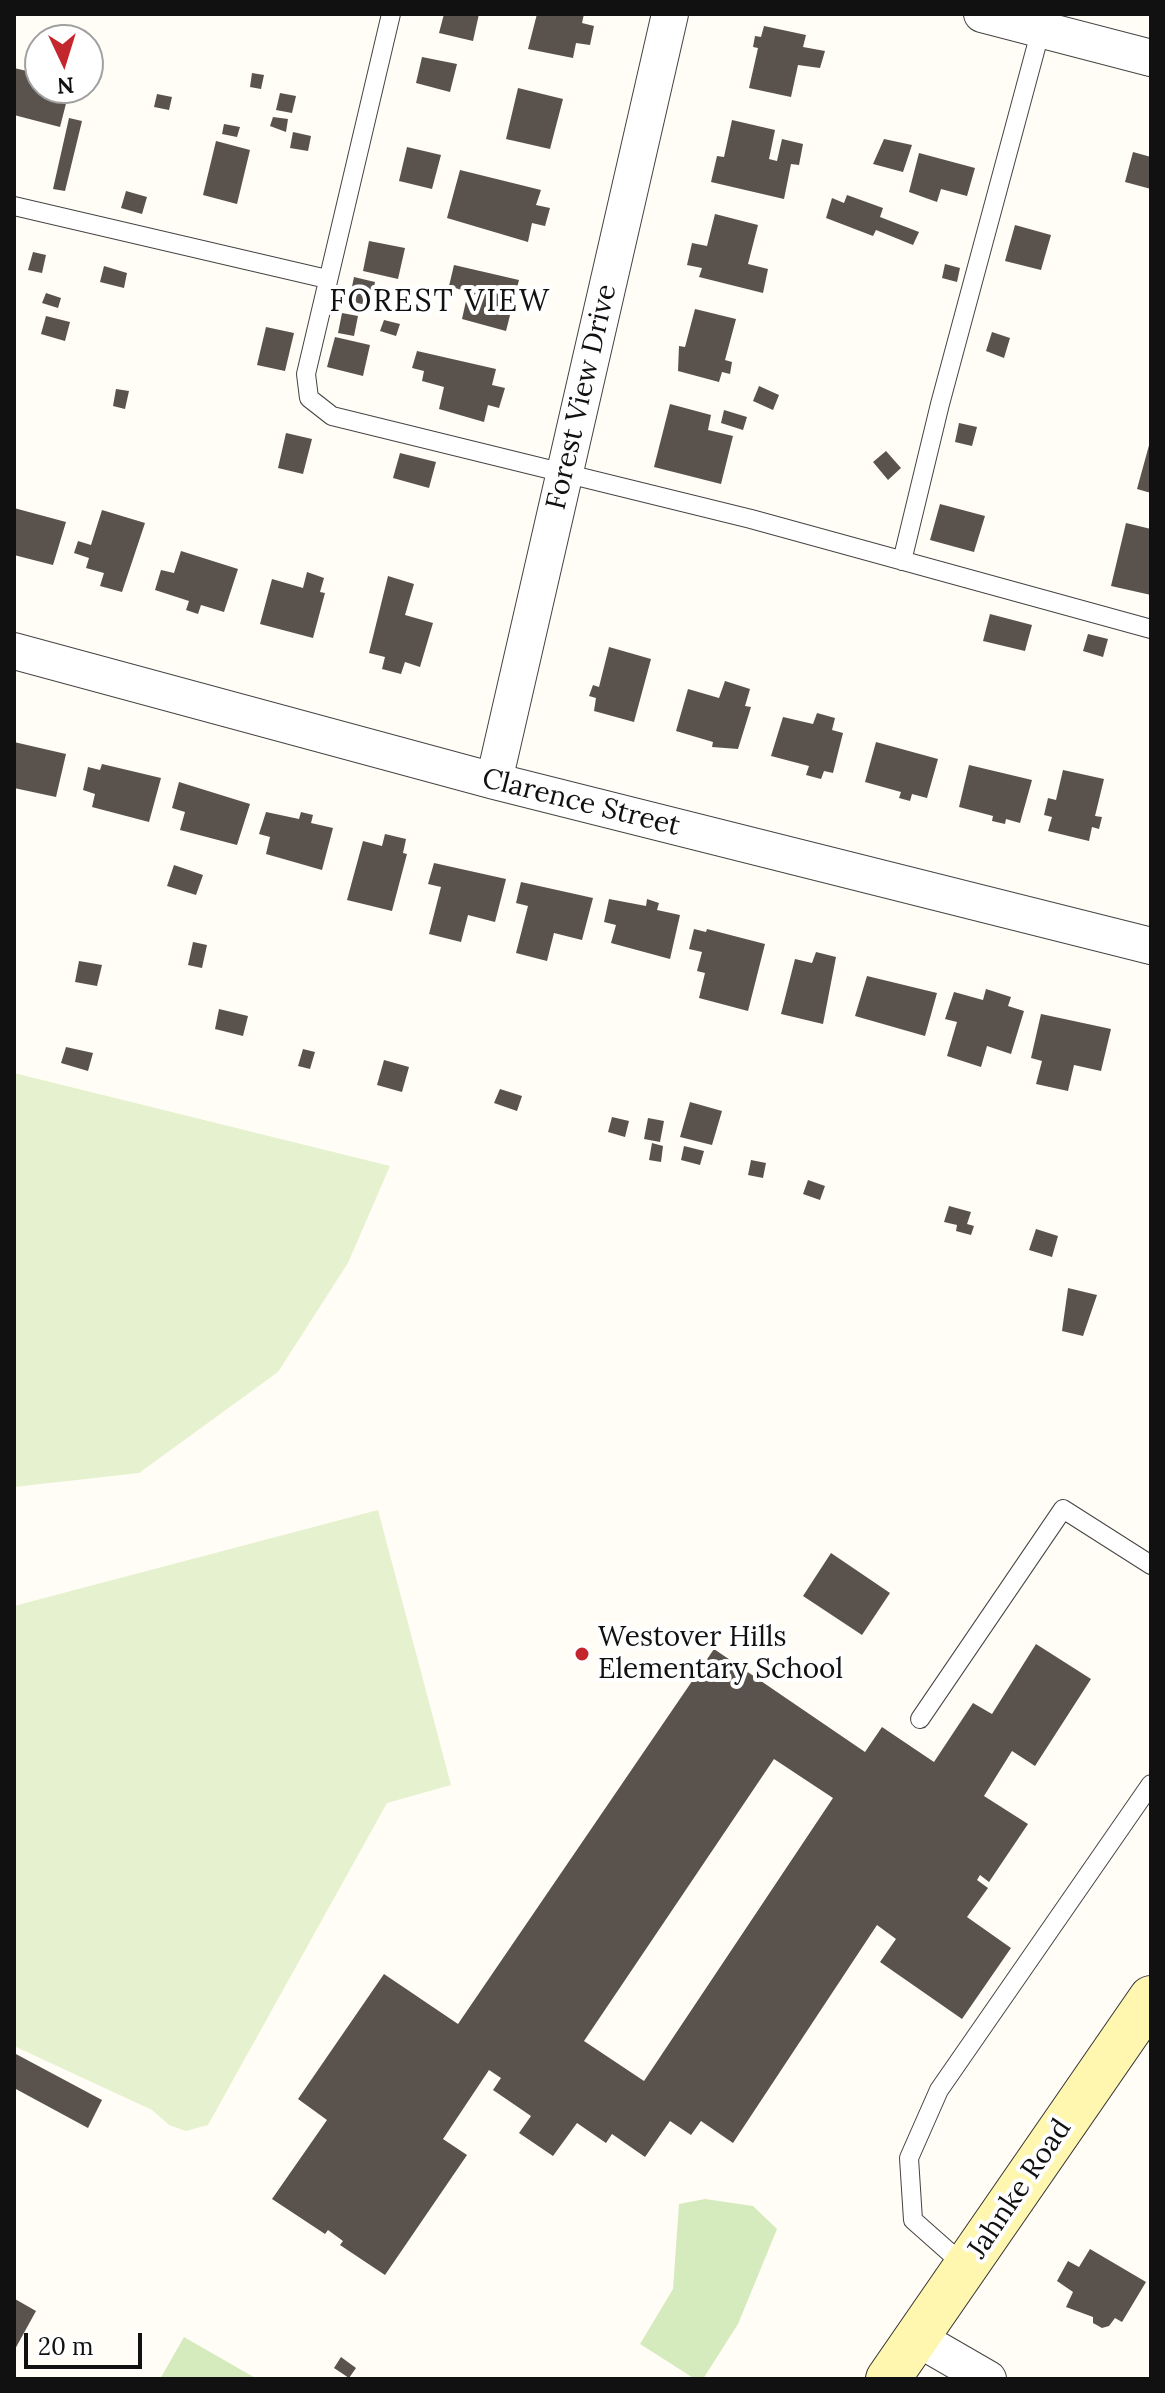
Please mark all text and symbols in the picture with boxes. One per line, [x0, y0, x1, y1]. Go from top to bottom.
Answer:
north arrow [24, 24, 104, 104]
text: N [56, 71, 75, 101]
street label: Forest View Drive [540, 281, 624, 513]
district label: FOREST VIEW [329, 284, 551, 320]
street label: Clarence Street [479, 762, 683, 844]
place label: Westover Hills Elementary School [598, 1621, 843, 1687]
marker: Westover Hills Elementary School [573, 1645, 591, 1663]
street label: Jahnke Road [961, 2113, 1079, 2265]
scale bar [28, 2317, 146, 2367]
text: 20 m [38, 2331, 94, 2362]

